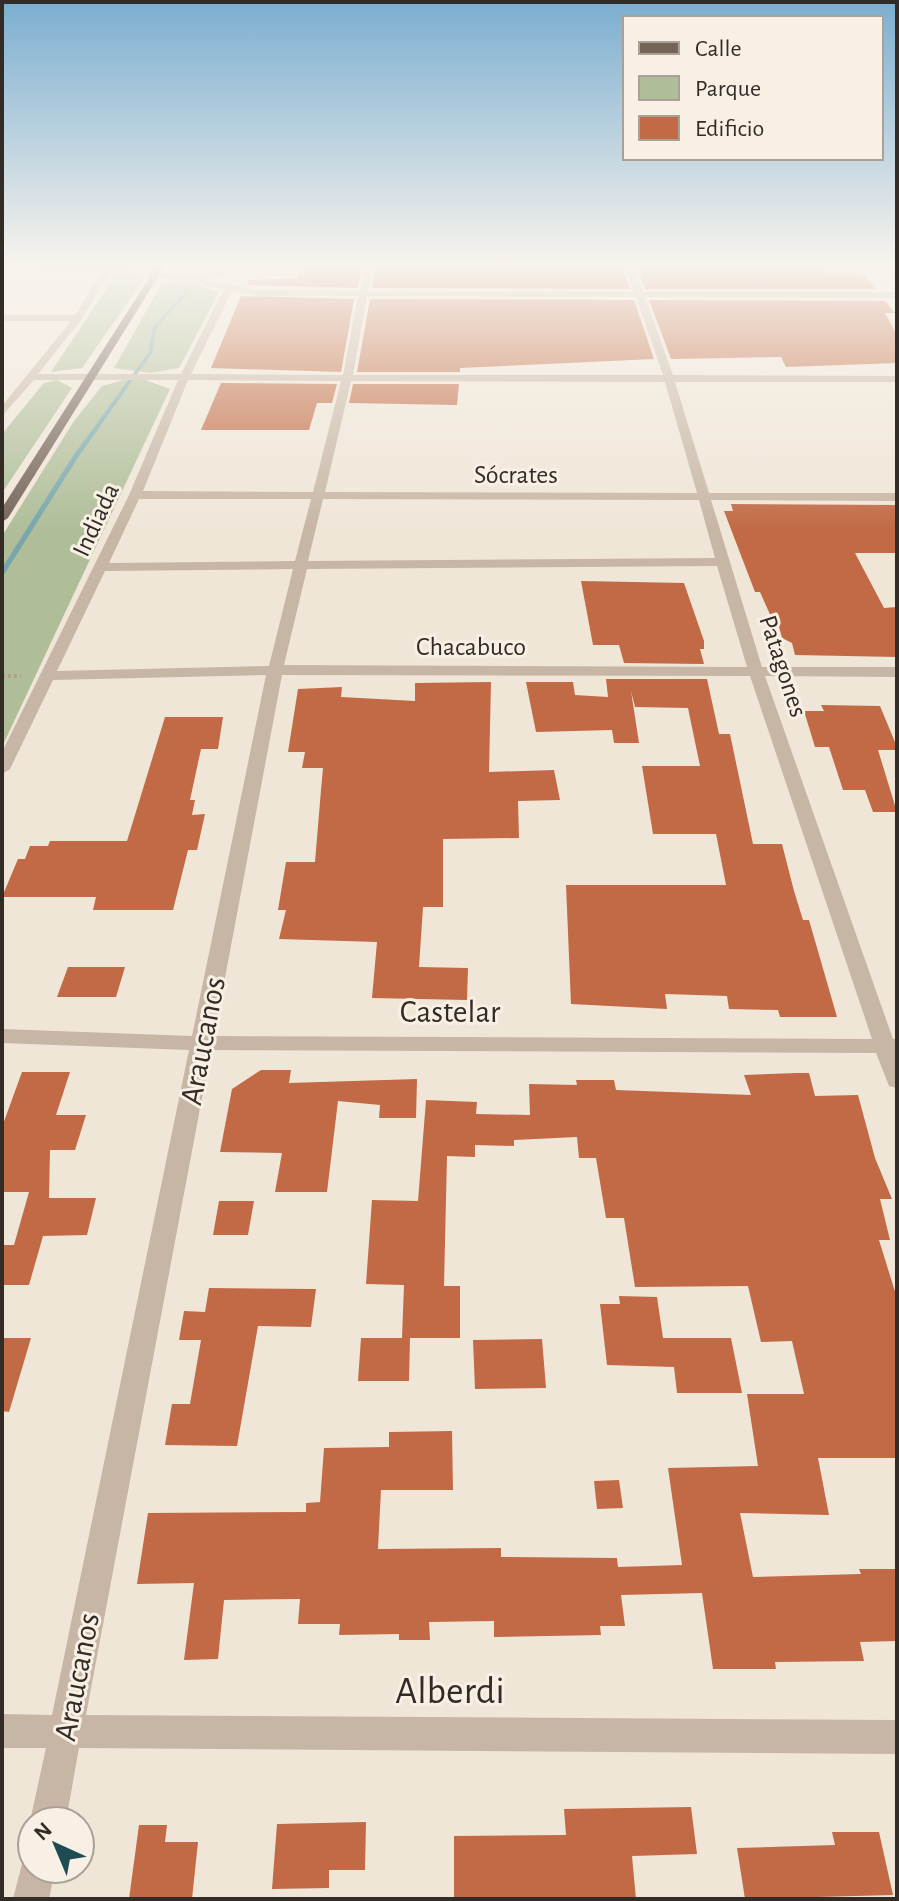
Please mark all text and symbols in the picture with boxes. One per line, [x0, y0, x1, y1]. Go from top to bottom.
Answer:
legend [623, 16, 883, 160]
text: Calle [695, 37, 742, 61]
text: Parque [695, 77, 761, 101]
text: Edificio [695, 117, 764, 141]
street label: Sócrates [474, 462, 558, 488]
street label: Indiada [68, 479, 124, 561]
street label: Patagones [754, 612, 812, 720]
street label: Chacabuco [416, 634, 526, 660]
street label: Araucanos [175, 974, 231, 1108]
street label: Castelar [400, 996, 501, 1028]
street label: Araucanos [49, 1610, 105, 1744]
street label: Alberdi [395, 1673, 505, 1711]
north arrow [16, 1805, 96, 1885]
text: N [30, 1818, 56, 1845]

